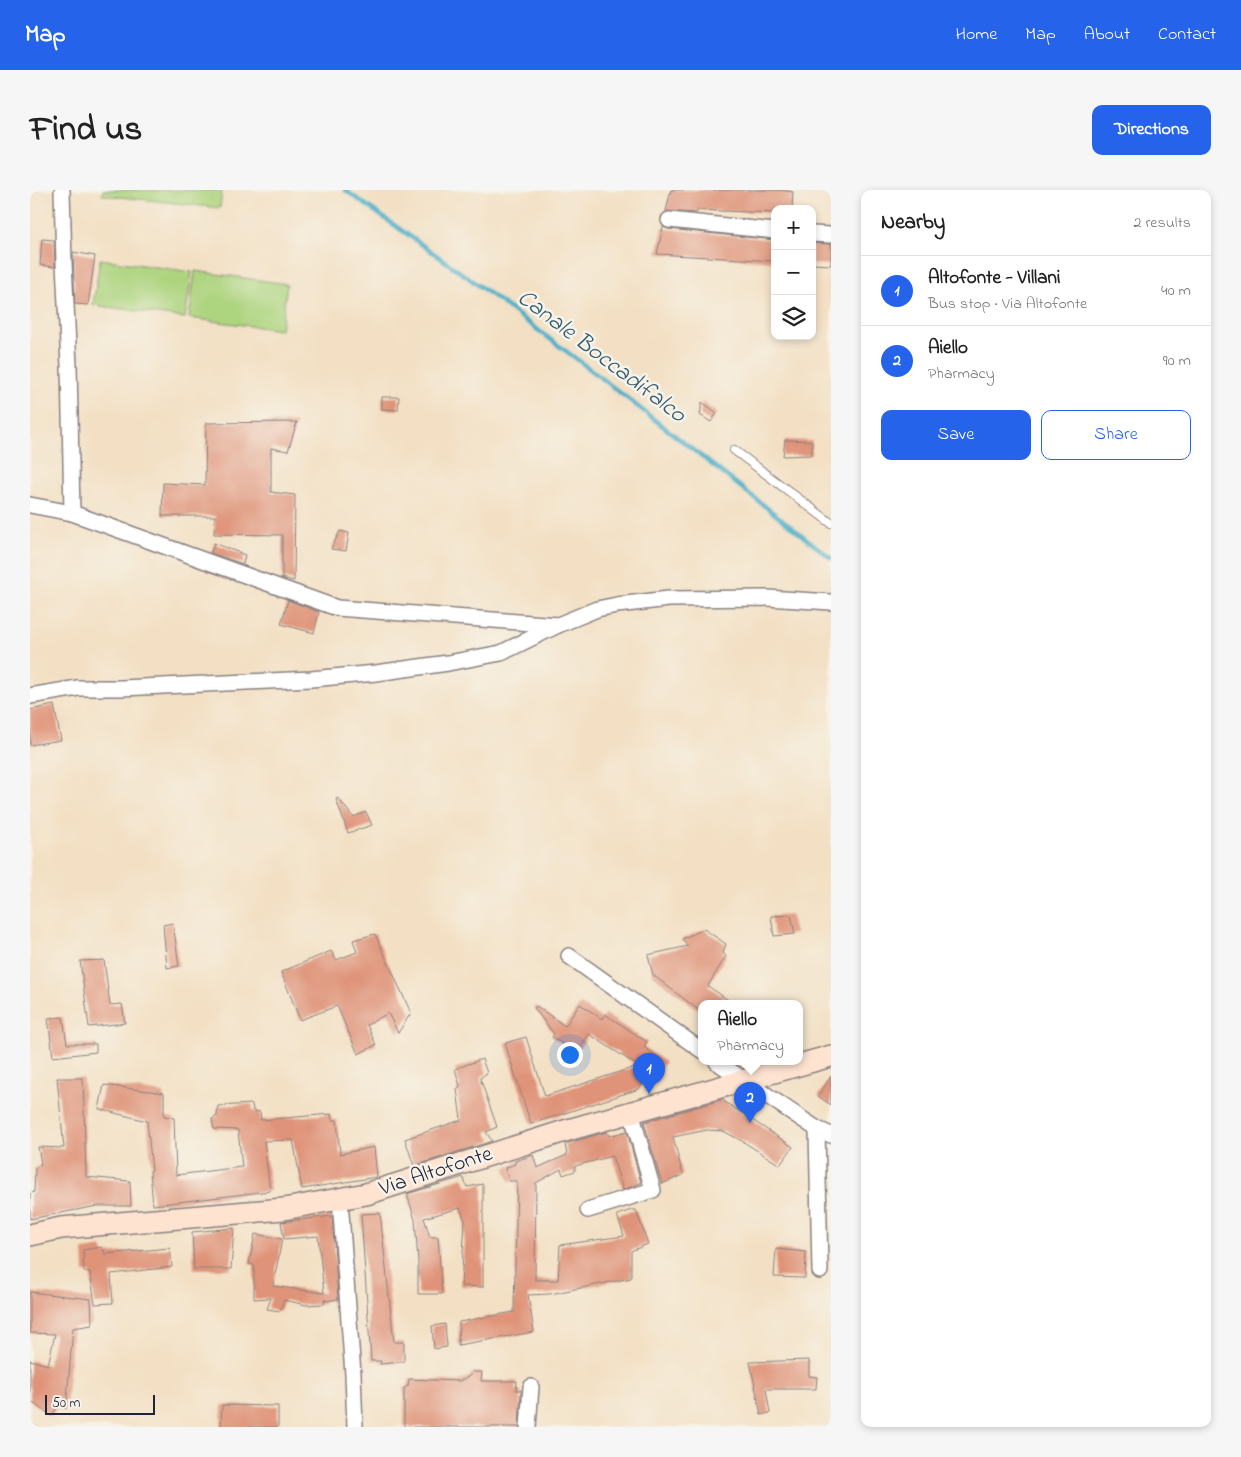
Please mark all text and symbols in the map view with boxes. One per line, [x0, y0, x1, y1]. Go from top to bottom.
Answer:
text: Map [25, 18, 66, 53]
text: Home [956, 22, 997, 48]
text: Map [1025, 22, 1056, 48]
text: About [1084, 22, 1130, 48]
text: Contact [1158, 22, 1216, 48]
text: Find us [30, 105, 142, 156]
button: Directions [1092, 105, 1211, 155]
map controls [771, 205, 816, 340]
button: + [771, 205, 816, 250]
text: Nearby [881, 208, 945, 238]
text: 2 results [1133, 211, 1191, 235]
button: − [771, 250, 816, 295]
text: Altofonte - Villani [928, 265, 1060, 292]
text: 1 [894, 279, 900, 303]
text: 40 m [1161, 279, 1191, 303]
water label: Canale Boccadifalco [509, 282, 694, 433]
text: Bus stop · Via Altofonte [928, 292, 1087, 316]
button: layers [771, 295, 816, 340]
text: Aiello [928, 335, 968, 362]
text: 2 [893, 349, 901, 373]
text: 90 m [1163, 349, 1191, 373]
text: Pharmacy [928, 362, 995, 386]
button: Save [881, 410, 1031, 460]
button: Share [1041, 410, 1191, 460]
popup [698, 1000, 803, 1065]
text: Aiello [717, 1007, 757, 1034]
text: Pharmacy [717, 1034, 784, 1058]
your location [557, 1042, 583, 1068]
pin: 1 [633, 1053, 665, 1094]
pin: 2 [734, 1082, 766, 1123]
street label: Via Altofonte [374, 1139, 497, 1206]
scale bar [45, 1392, 155, 1415]
text: 50 m [52, 1393, 80, 1414]

